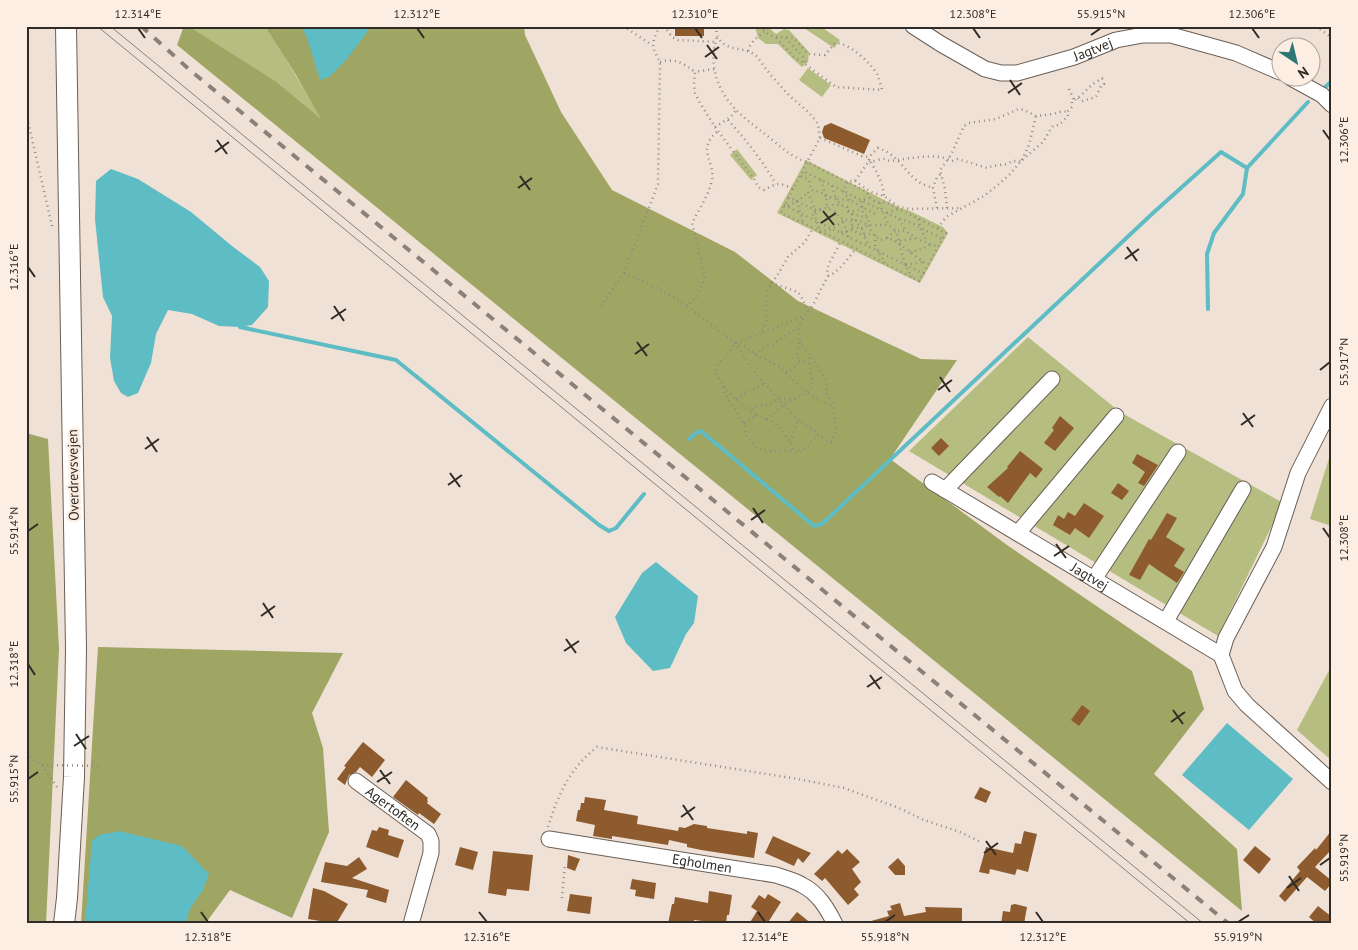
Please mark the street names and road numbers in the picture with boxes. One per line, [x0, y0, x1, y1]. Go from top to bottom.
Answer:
street label: Jagtvej [1070, 33, 1115, 66]
street label: Overdrevsvejen [63, 429, 83, 521]
street label: Jagtvej [1067, 558, 1112, 595]
street label: Agertoften [362, 782, 424, 834]
street label: Egholmen [671, 850, 733, 877]

